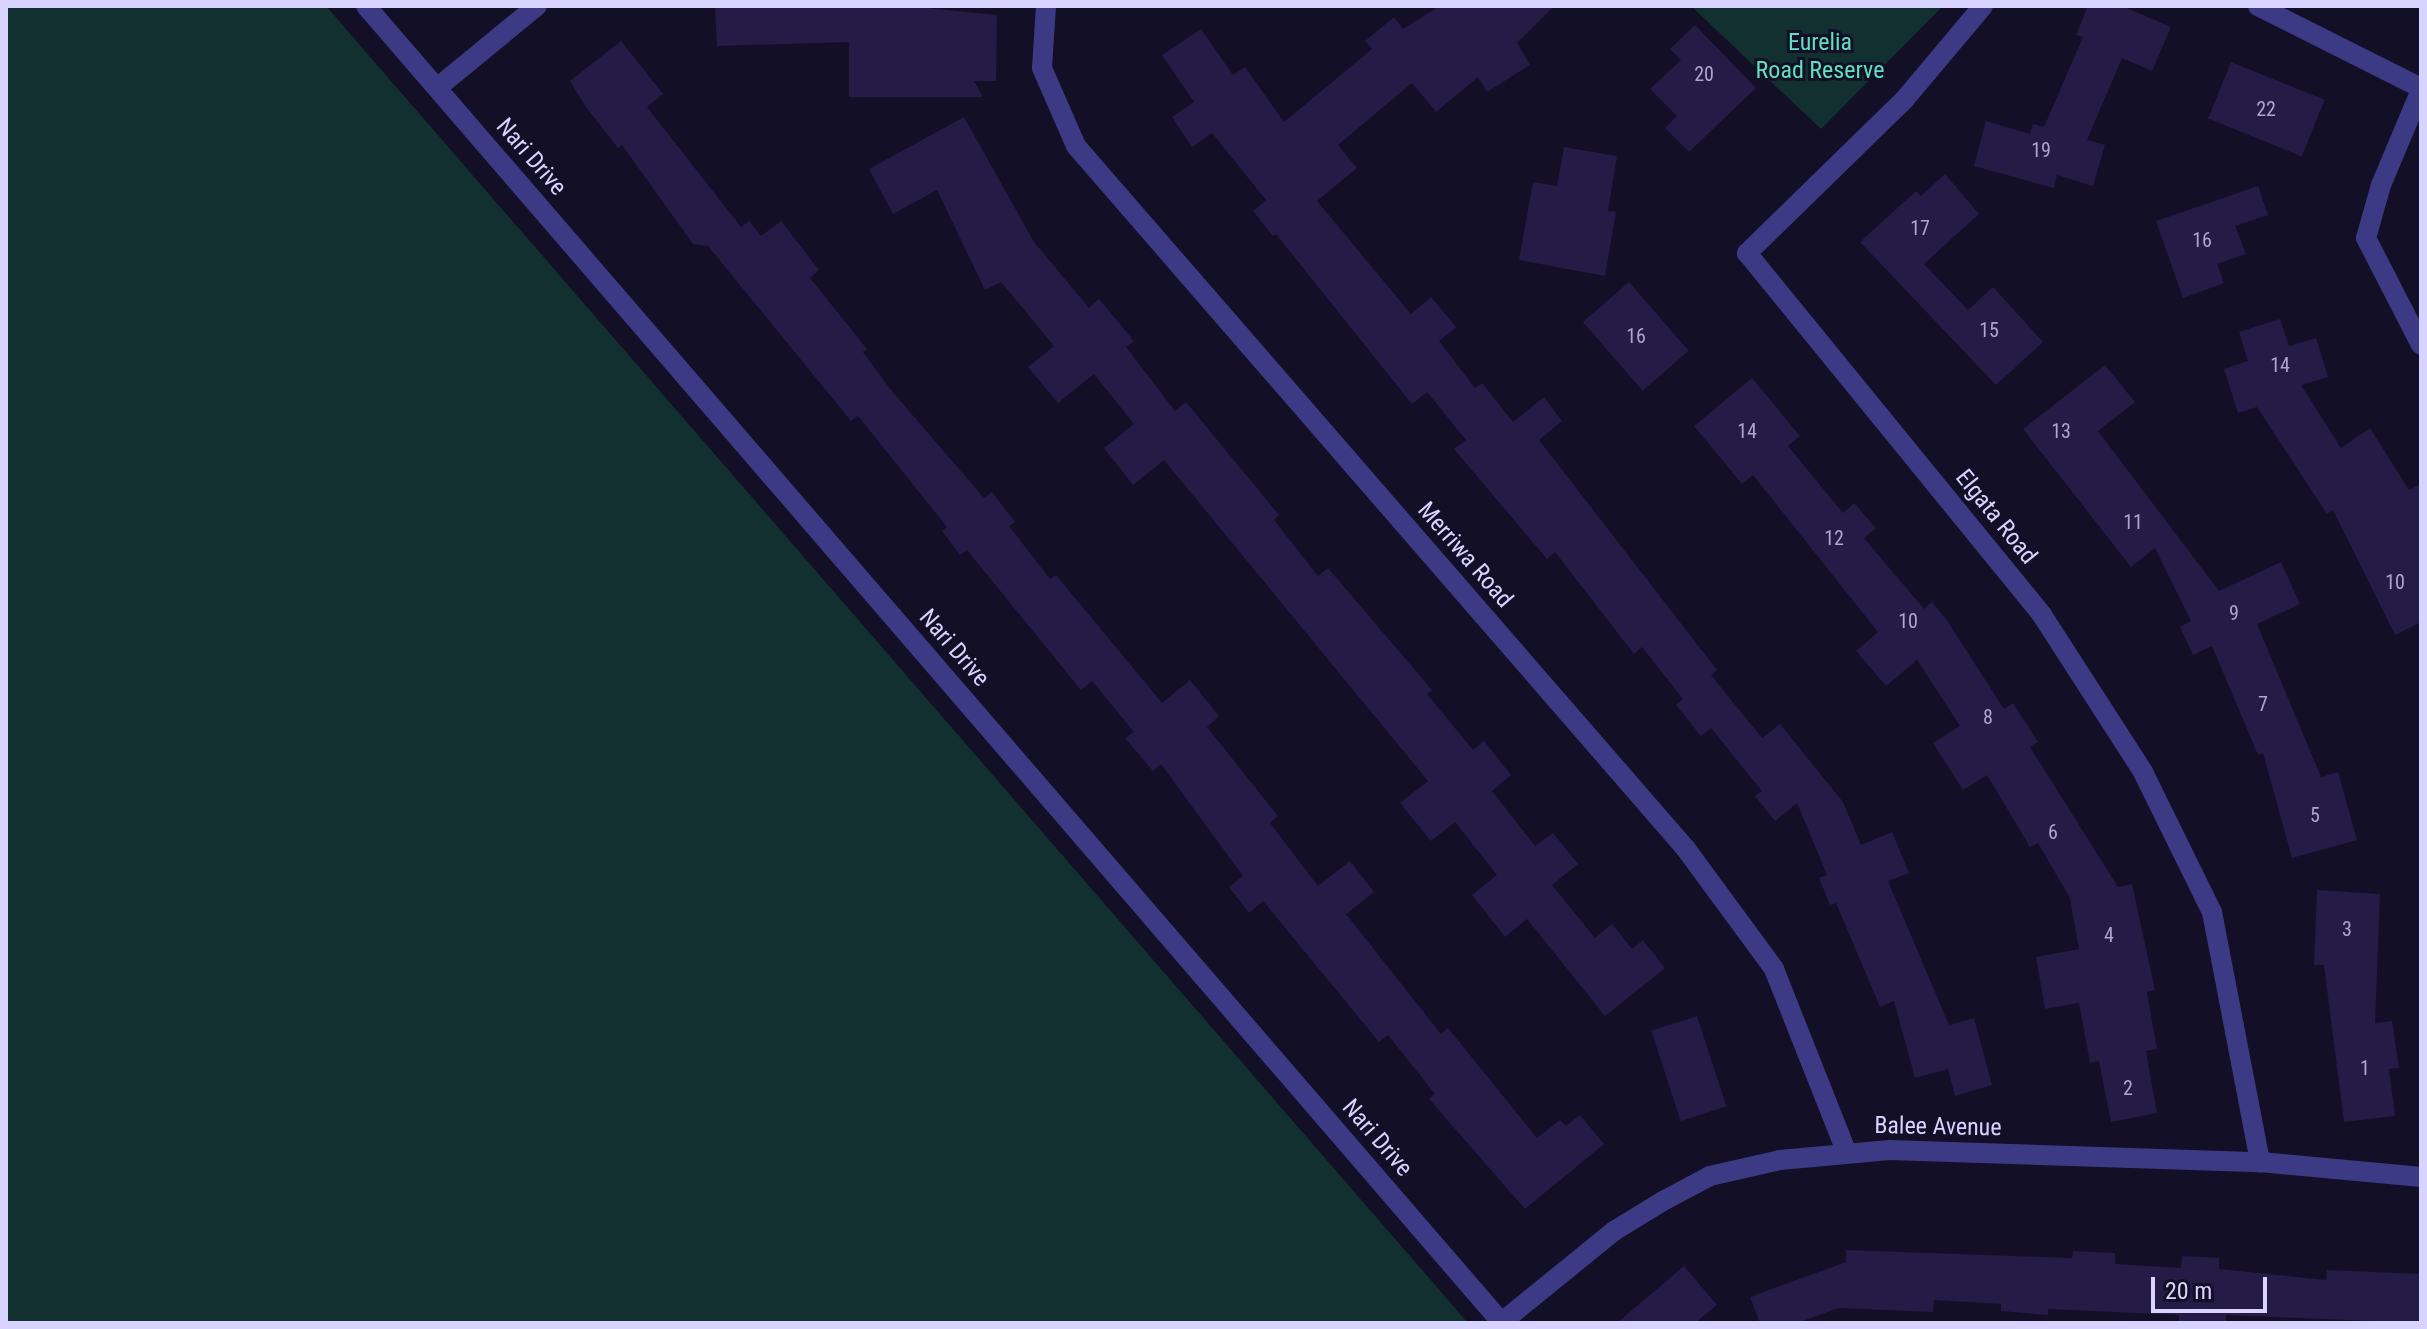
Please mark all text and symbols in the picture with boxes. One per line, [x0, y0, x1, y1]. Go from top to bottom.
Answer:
park label: Eurelia Road Reserve [1756, 29, 1884, 85]
house number: 20 [1694, 62, 1714, 86]
house number: 22 [2256, 97, 2276, 121]
street label: Nari Drive [490, 113, 572, 201]
house number: 19 [2031, 138, 2051, 162]
house number: 17 [1910, 216, 1930, 240]
house number: 16 [2192, 228, 2212, 252]
house number: 15 [1979, 318, 1999, 342]
house number: 16 [1626, 324, 1646, 348]
house number: 14 [2270, 353, 2290, 377]
house number: 14 [1737, 419, 1757, 443]
house number: 13 [2051, 419, 2071, 443]
street label: Elgata Road [1949, 464, 2043, 570]
street label: Merriwa Road [1411, 496, 1519, 614]
house number: 11 [2123, 510, 2143, 534]
house number: 12 [1824, 526, 1844, 550]
house number: 10 [2385, 570, 2405, 594]
house number: 9 [2229, 601, 2239, 625]
street label: Nari Drive [913, 604, 995, 692]
house number: 10 [1898, 609, 1918, 633]
house number: 7 [2258, 692, 2268, 716]
house number: 8 [1983, 705, 1993, 729]
house number: 5 [2310, 803, 2320, 827]
house number: 6 [2048, 820, 2058, 844]
house number: 3 [2342, 917, 2352, 941]
house number: 4 [2104, 923, 2114, 947]
house number: 1 [2360, 1056, 2370, 1080]
house number: 2 [2123, 1076, 2133, 1100]
street label: Nari Drive [1336, 1094, 1418, 1182]
street label: Balee Avenue [1874, 1111, 2002, 1143]
scale bar [2155, 1261, 2271, 1311]
text: 20 m [2165, 1277, 2212, 1305]

